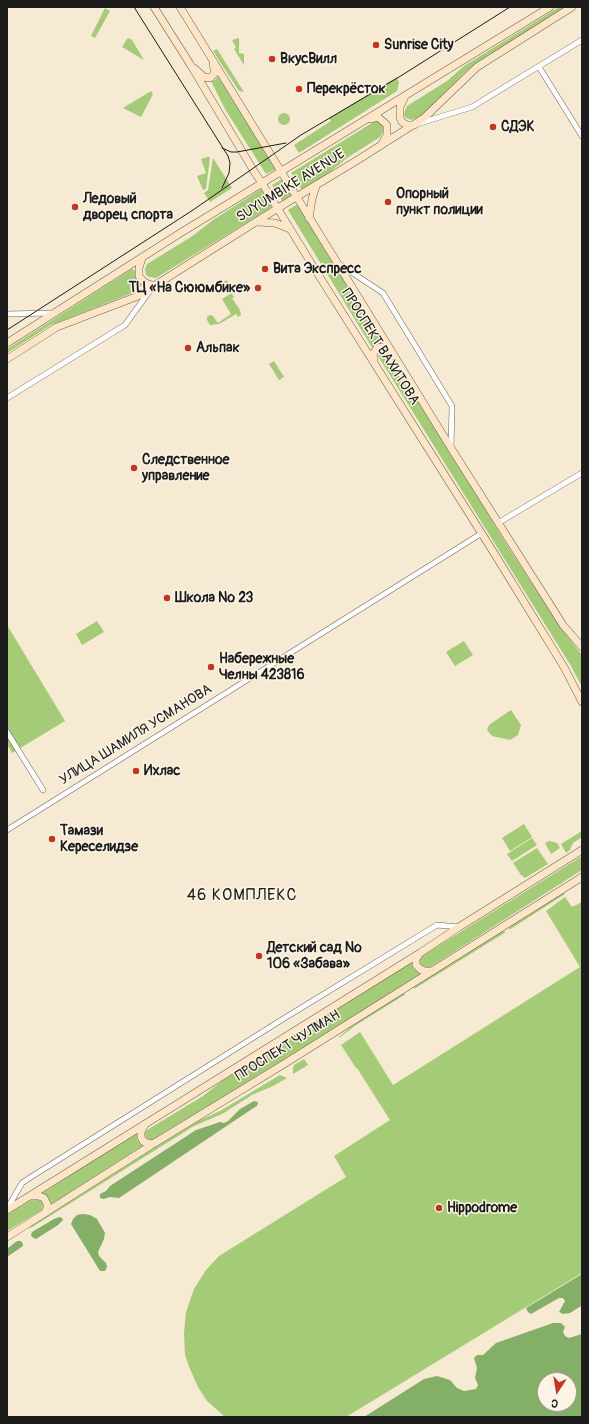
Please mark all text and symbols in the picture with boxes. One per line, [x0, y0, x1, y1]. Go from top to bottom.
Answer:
place label: Sunrise City [384, 37, 454, 53]
marker: Sunrise City [371, 40, 381, 50]
place label: ВкусВилл [280, 51, 337, 67]
marker: ВкусВилл [267, 54, 277, 64]
place label: Перекрёсток [307, 81, 386, 97]
marker: Перекрёсток [294, 84, 304, 94]
place label: СДЭК [501, 119, 534, 135]
marker: СДЭК [488, 122, 498, 132]
street label: SUYUMBIKE AVENUE [234, 146, 348, 226]
place label: Опорный пункт полиции [396, 186, 483, 218]
place label: Ледовый дворец спорта [83, 191, 173, 224]
marker: Опорный пункт полиции [383, 197, 393, 207]
marker: Ледовый дворец спорта [70, 202, 80, 212]
place label: Вита Экспресс [273, 261, 361, 277]
marker: Вита Экспресс [260, 264, 270, 274]
place label: ТЦ «На Сююмбике» [129, 280, 250, 296]
marker: ТЦ «На Сююмбике» [253, 283, 263, 293]
street label: ПРОСПЕКТ ВАХИТОВА [337, 286, 423, 408]
place label: Альпак [196, 340, 240, 356]
marker: Альпак [183, 343, 193, 353]
place label: Следственное управление [142, 452, 229, 484]
marker: Следственное управление [129, 463, 139, 473]
place label: Школа № 23 [175, 590, 253, 606]
marker: Школа № 23 [162, 593, 172, 603]
place label: Набережные Челны 423816 [219, 651, 305, 684]
marker: Набережные Челны 423816 [206, 662, 216, 672]
street label: УЛИЦА ШАМИЛЯ УСМАНОВА [57, 681, 215, 789]
place label: Ихлас [144, 763, 180, 779]
marker: Ихлас [131, 766, 141, 776]
place label: Тамази Кереселидзе [60, 823, 138, 856]
marker: Тамази Кереселидзе [47, 834, 57, 844]
district label: 46 КОМПЛЕКС [187, 886, 297, 906]
place label: Детский сад № 106 «Забава» [267, 940, 362, 972]
marker: Детский сад № 106 «Забава» [254, 951, 264, 961]
street label: ПРОСПЕКТ ЧУЛМАН [232, 1007, 344, 1085]
place label: Hippodrome [447, 1200, 517, 1216]
marker: Hippodrome [434, 1203, 444, 1213]
north arrow [537, 1372, 577, 1412]
text: С [550, 1396, 559, 1410]

